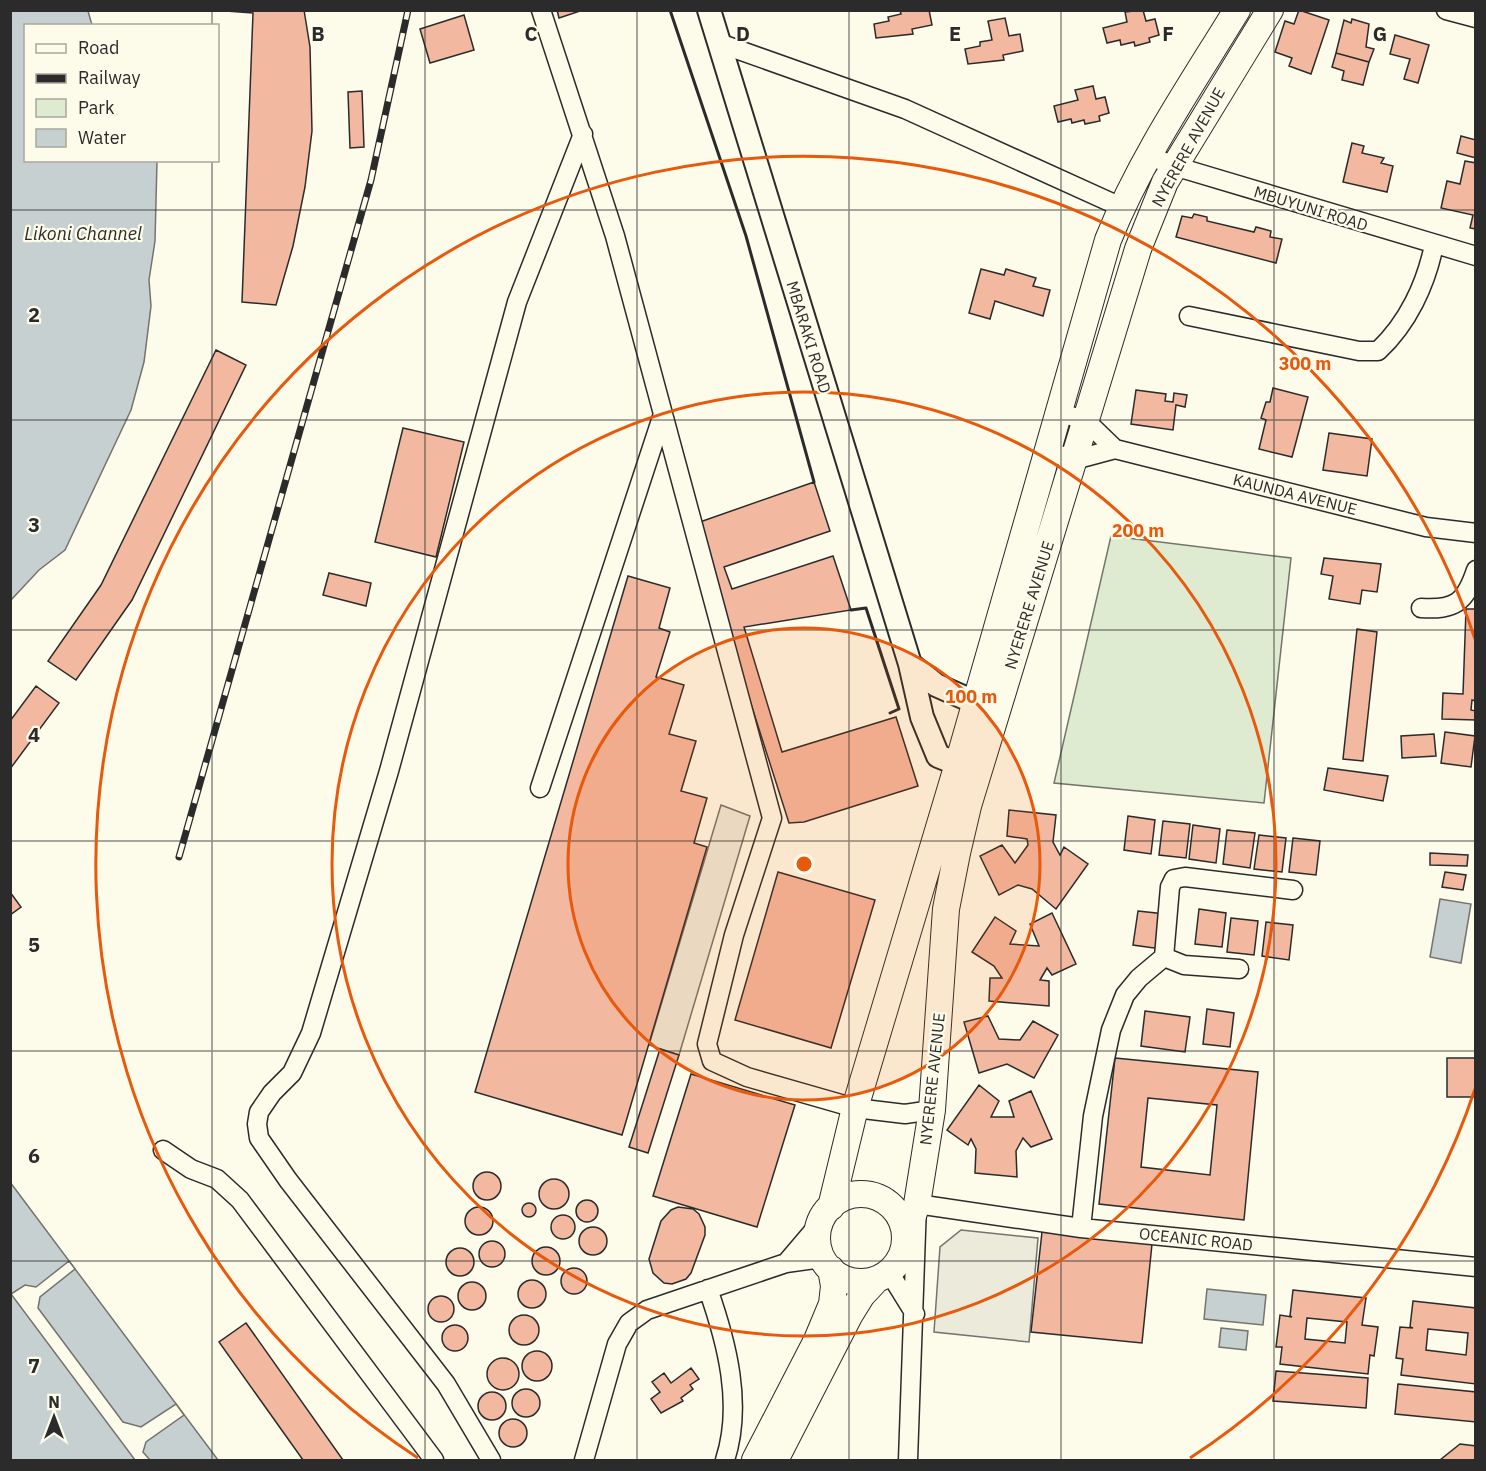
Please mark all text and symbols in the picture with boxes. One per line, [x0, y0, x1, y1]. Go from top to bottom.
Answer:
text: B [311, 20, 325, 47]
text: C [524, 20, 538, 47]
text: D [736, 20, 750, 47]
text: E [949, 20, 961, 47]
text: F [1162, 20, 1174, 47]
text: G [1373, 20, 1387, 47]
legend [24, 24, 219, 162]
text: Road [78, 36, 119, 59]
text: Railway [78, 66, 140, 89]
street label: NYERERE AVENUE [1147, 84, 1229, 210]
text: Park [78, 96, 115, 119]
text: Water [78, 126, 127, 149]
street label: MBUYUNI ROAD [1252, 181, 1370, 235]
water label: Likoni Channel [24, 222, 142, 245]
street label: MBARAKI ROAD [782, 278, 836, 396]
text: 2 [28, 301, 40, 328]
text: 300 m [1279, 352, 1331, 375]
street label: KAUNDA AVENUE [1231, 469, 1359, 519]
text: 3 [28, 511, 40, 538]
text: 200 m [1112, 519, 1164, 542]
street label: NYERERE AVENUE [1000, 538, 1058, 672]
text: 100 m [945, 685, 997, 708]
text: 4 [28, 721, 40, 748]
centre of rings [794, 854, 814, 874]
text: 5 [28, 931, 40, 958]
street label: NYERERE AVENUE [915, 1012, 949, 1146]
text: 6 [28, 1142, 40, 1169]
street label: OCEANIC ROAD [1138, 1223, 1254, 1255]
text: 7 [28, 1352, 40, 1379]
north arrow [24, 1387, 84, 1447]
text: N [48, 1392, 60, 1412]

